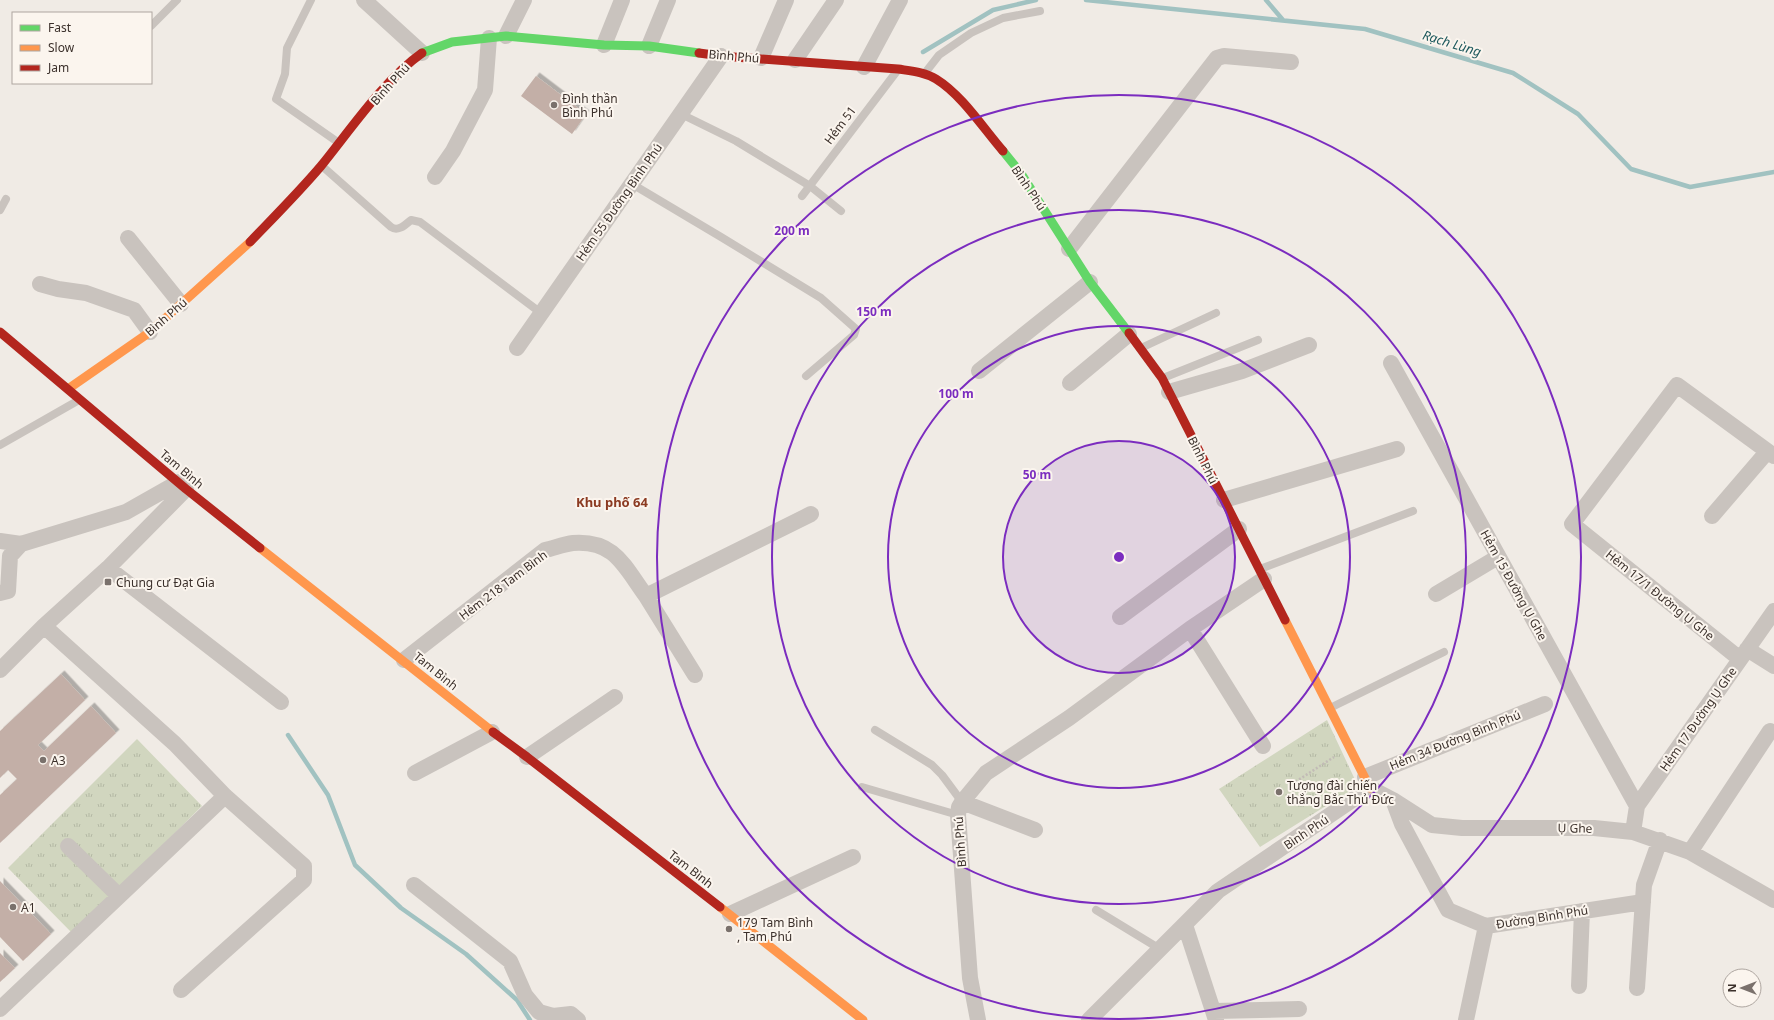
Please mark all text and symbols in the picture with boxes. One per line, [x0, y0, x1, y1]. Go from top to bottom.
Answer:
legend [12, 12, 152, 84]
text: Fast [48, 19, 72, 36]
water label: Rạch Lùng [1420, 26, 1484, 61]
text: Slow [48, 39, 75, 56]
street label: Bình Phú [708, 45, 760, 67]
text: Jam [47, 59, 69, 76]
street label: Bình Phú [367, 59, 413, 109]
place label: Đình thần Bình Phú [562, 90, 618, 121]
marker: Đình thần Bình Phú [549, 100, 559, 110]
street label: Hẻm 51 [820, 102, 860, 148]
street label: Hẻm 55 Đường Bình Phú [572, 140, 666, 264]
street label: Bình Phú [1008, 162, 1050, 214]
text: 200 m [774, 222, 810, 239]
street label: Bình Phú [141, 294, 191, 340]
text: 150 m [856, 303, 892, 320]
text: 100 m [938, 385, 974, 402]
street label: Bình Phú [1184, 433, 1222, 487]
street label: Tam Bình [156, 446, 208, 492]
text: 50 m [1023, 466, 1051, 483]
district label: Khu phố 64 [576, 493, 649, 511]
street label: Hẻm 15 Đường Ụ Ghe [1477, 527, 1552, 643]
street label: Hẻm 218 Tam Bình [455, 546, 551, 624]
street label: Hẻm 17/1 Đường Ụ Ghe [1602, 546, 1718, 644]
centre of rings [1112, 550, 1126, 564]
place label: Chung cư Đạt Gia [116, 574, 215, 591]
marker: Chung cư Đạt Gia [103, 577, 113, 587]
street label: Tam Bình [410, 648, 462, 694]
street label: Hẻm 17 Đường Ụ Ghe [1656, 663, 1741, 775]
street label: Hẻm 34 Đường Bình Phú [1387, 706, 1523, 774]
place label: A3 [51, 752, 66, 769]
marker: A3 [38, 755, 48, 765]
place label: Tượng đài chiến thắng Bắc Thủ Đức [1287, 777, 1394, 808]
marker: Tượng đài chiến thắng Bắc Thủ Đức [1274, 787, 1284, 797]
street label: Bình Phú [1280, 811, 1332, 853]
street label: Bình Phú [950, 816, 970, 868]
street label: Ụ Ghe [1557, 819, 1593, 837]
street label: Tam Bình [665, 846, 717, 892]
place label: A1 [21, 899, 36, 916]
street label: Đường Bình Phú [1495, 901, 1589, 933]
marker: A1 [8, 902, 18, 912]
place label: 179 Tam Bình , Tam Phú [737, 914, 813, 945]
marker: 179 Tam Bình , Tam Phú [724, 924, 734, 934]
north arrow [1722, 968, 1762, 1008]
text: N [1724, 984, 1739, 992]

